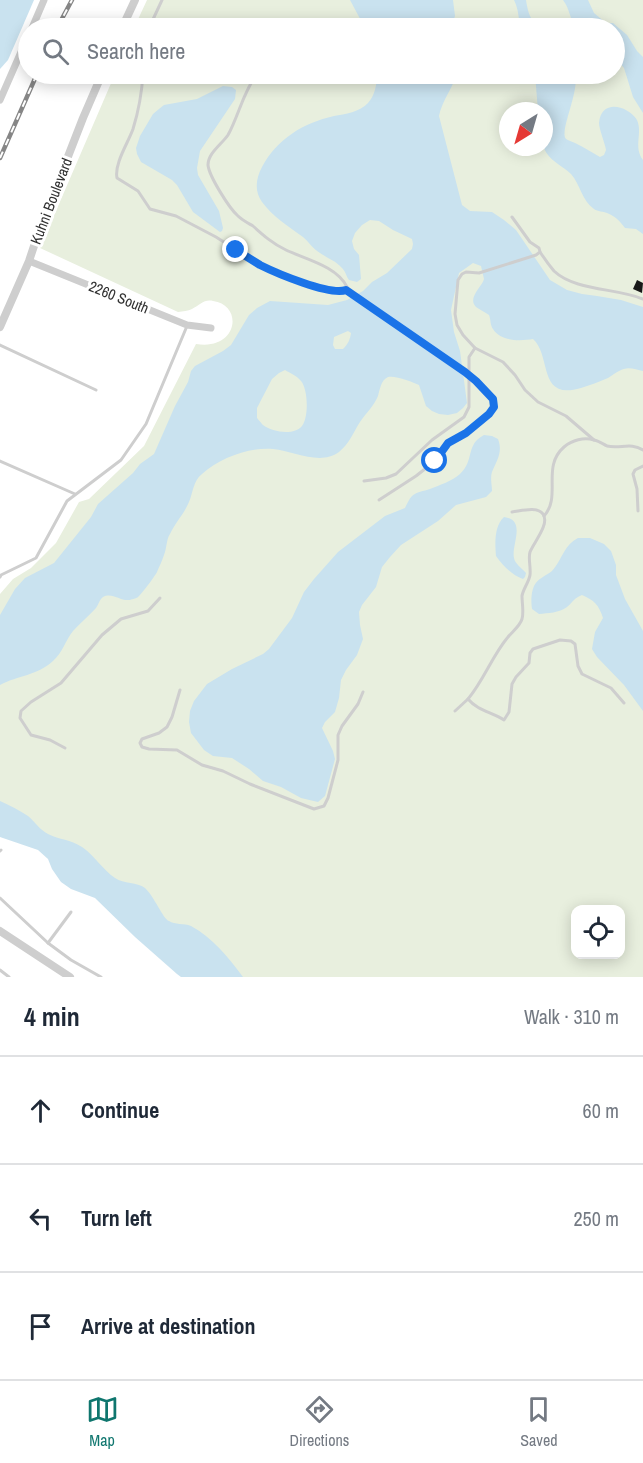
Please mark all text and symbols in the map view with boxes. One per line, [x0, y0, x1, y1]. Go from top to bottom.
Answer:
search box [18, 18, 625, 84]
icon: search [39, 35, 72, 68]
text: Search here [87, 36, 185, 66]
north arrow [499, 102, 553, 156]
street label: Kuhni Boulevard [25, 155, 77, 247]
route end [222, 236, 248, 262]
street label: 2260 South [86, 275, 152, 319]
route start [421, 447, 447, 473]
map controls [571, 905, 625, 959]
button: locate [571, 905, 625, 959]
text: 4 min [24, 999, 80, 1034]
text: Walk · 310 m [524, 1003, 619, 1030]
icon: ahead [24, 1094, 57, 1127]
text: Continue [81, 1095, 159, 1125]
text: 60 m [583, 1097, 619, 1124]
icon: left [24, 1202, 57, 1235]
text: Turn left [81, 1203, 152, 1233]
text: 250 m [573, 1205, 619, 1232]
icon: arrive [24, 1310, 57, 1343]
text: Arrive at destination [81, 1311, 255, 1341]
tab: Map [86, 1393, 119, 1451]
tab: Directions [290, 1393, 349, 1451]
tab: Saved [520, 1393, 558, 1451]

